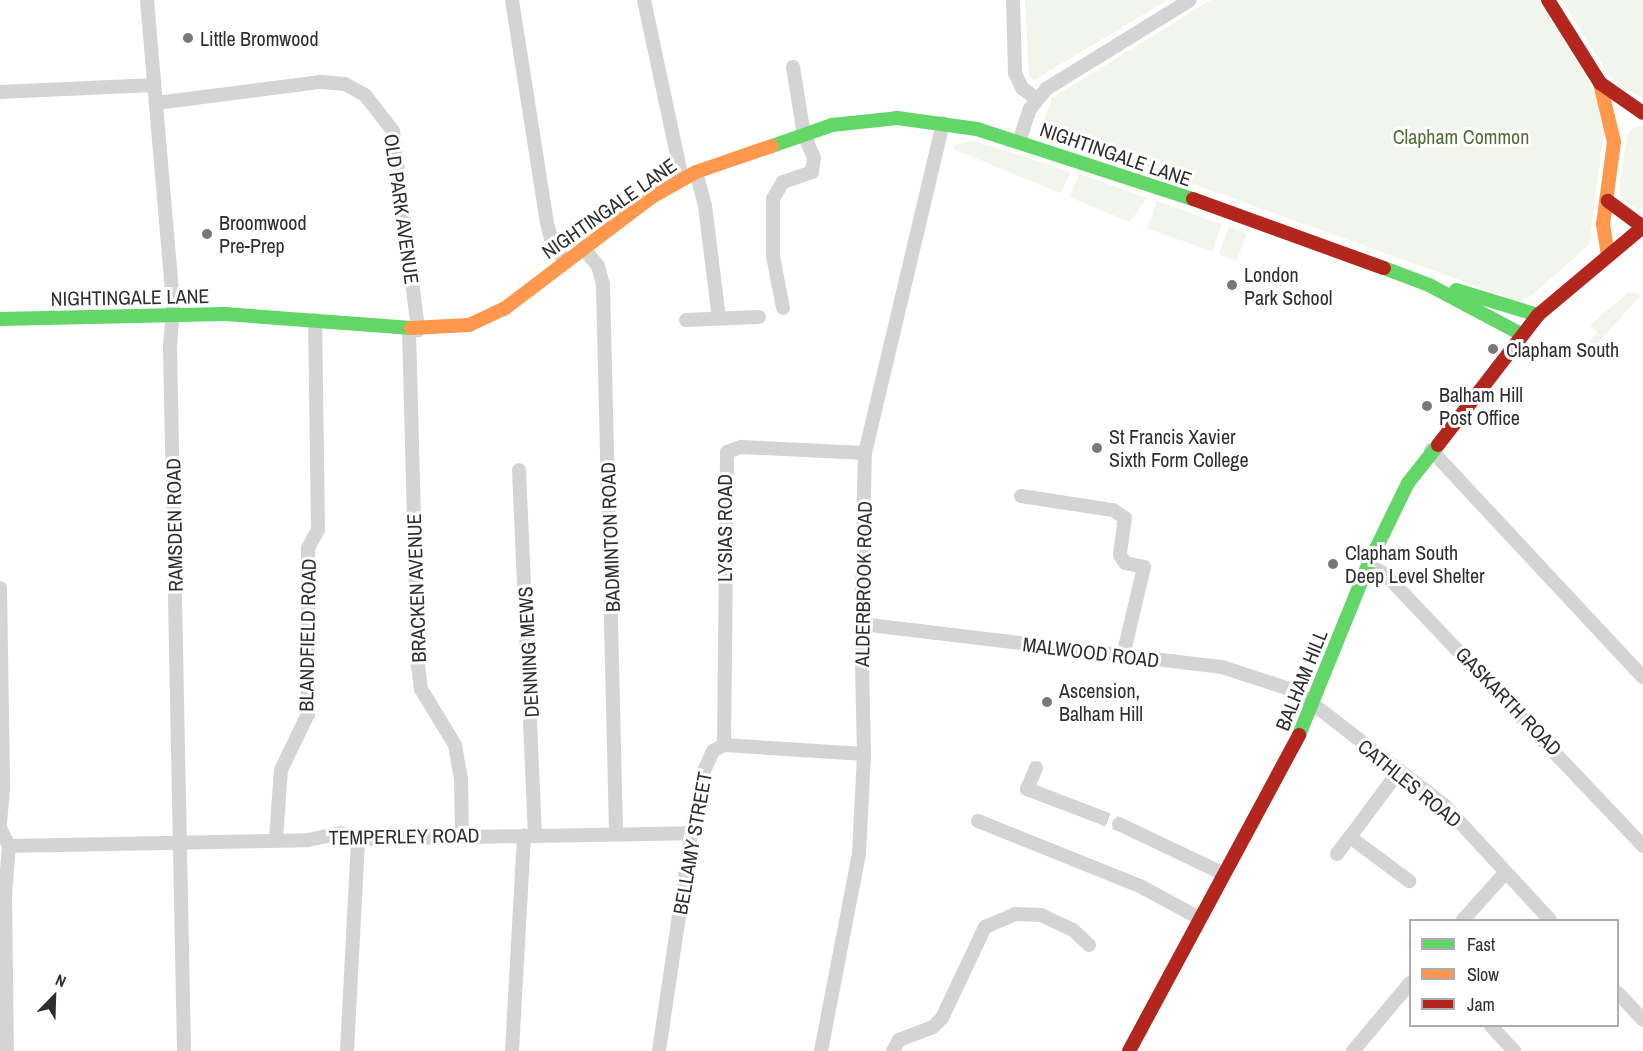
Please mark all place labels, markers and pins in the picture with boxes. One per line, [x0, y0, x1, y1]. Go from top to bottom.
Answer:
place label: Little Bromwood [200, 26, 318, 50]
marker: Little Bromwood [181, 31, 195, 45]
place label: Broomwood Pre-Prep [219, 210, 306, 257]
marker: Broomwood Pre-Prep [200, 227, 214, 241]
place label: London Park School [1244, 262, 1332, 309]
marker: London Park School [1225, 278, 1239, 292]
place label: Clapham South [1506, 337, 1619, 361]
marker: Clapham South [1484, 340, 1502, 358]
place label: Balham Hill Post Office [1439, 382, 1523, 429]
marker: Balham Hill Post Office [1420, 399, 1434, 413]
place label: St Francis Xavier Sixth Form College [1109, 424, 1249, 471]
marker: St Francis Xavier Sixth Form College [1090, 441, 1104, 455]
place label: Clapham South Deep Level Shelter [1345, 540, 1484, 587]
marker: Clapham South Deep Level Shelter [1326, 557, 1340, 571]
place label: Ascension, Balham Hill [1059, 678, 1143, 725]
marker: Ascension, Balham Hill [1040, 695, 1054, 709]

